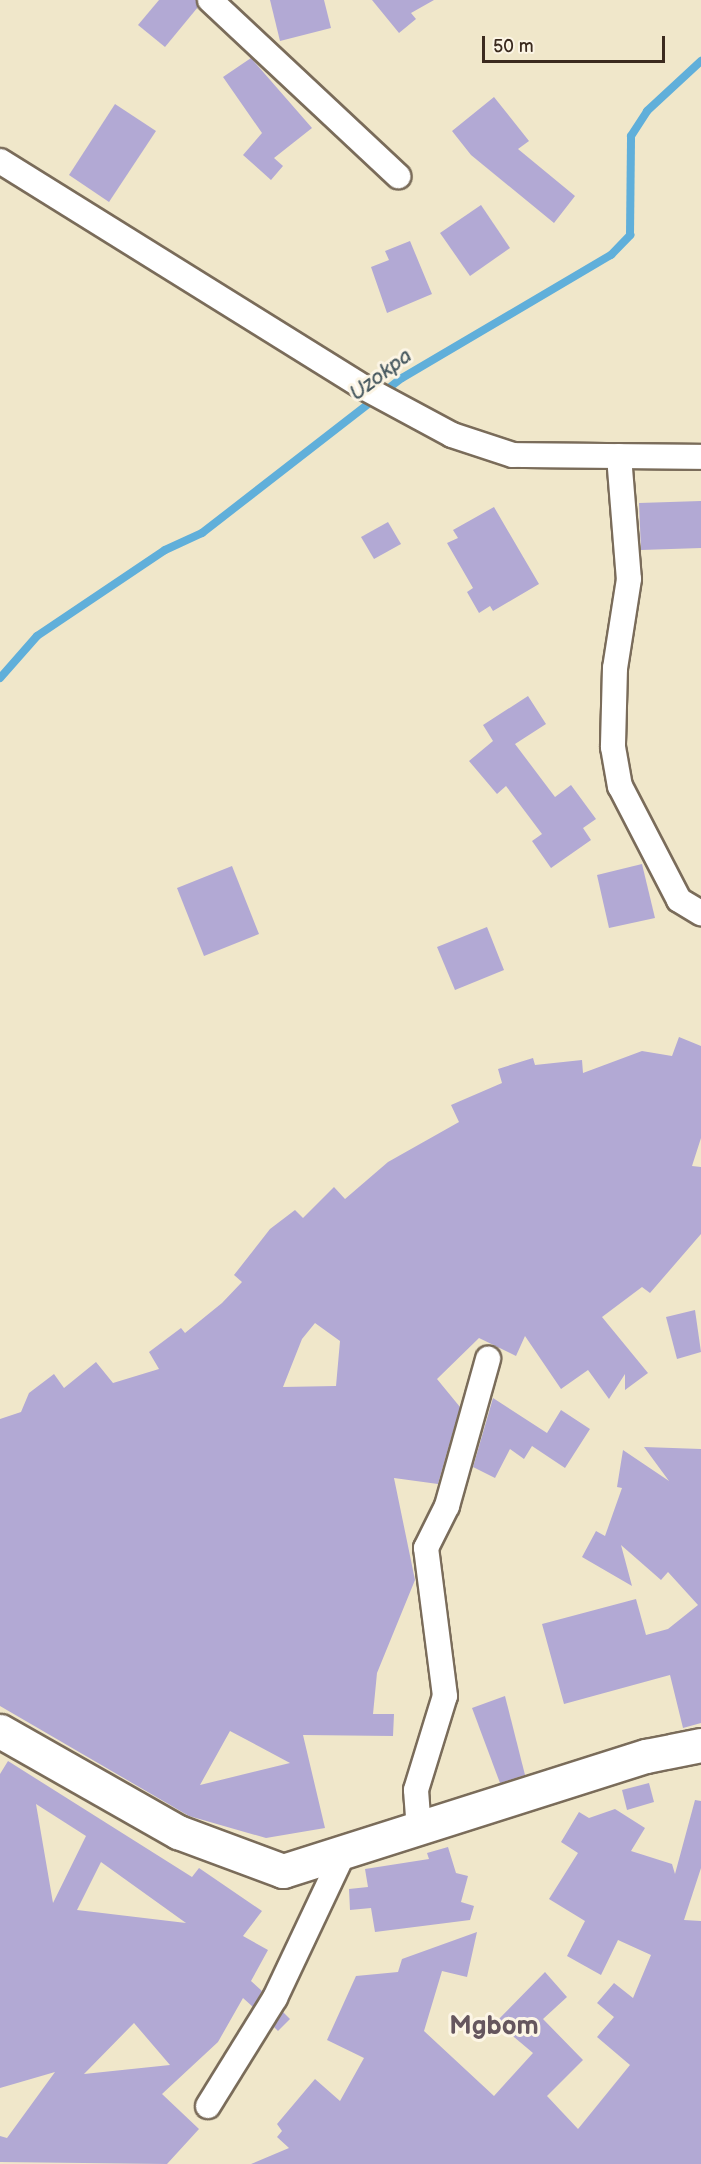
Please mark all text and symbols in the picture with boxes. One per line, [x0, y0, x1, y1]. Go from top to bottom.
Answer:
scale bar [485, 24, 668, 62]
text: 50 m [493, 36, 534, 57]
water label: Uzokpa [345, 343, 417, 407]
district label: Mgbom [449, 2011, 539, 2043]

